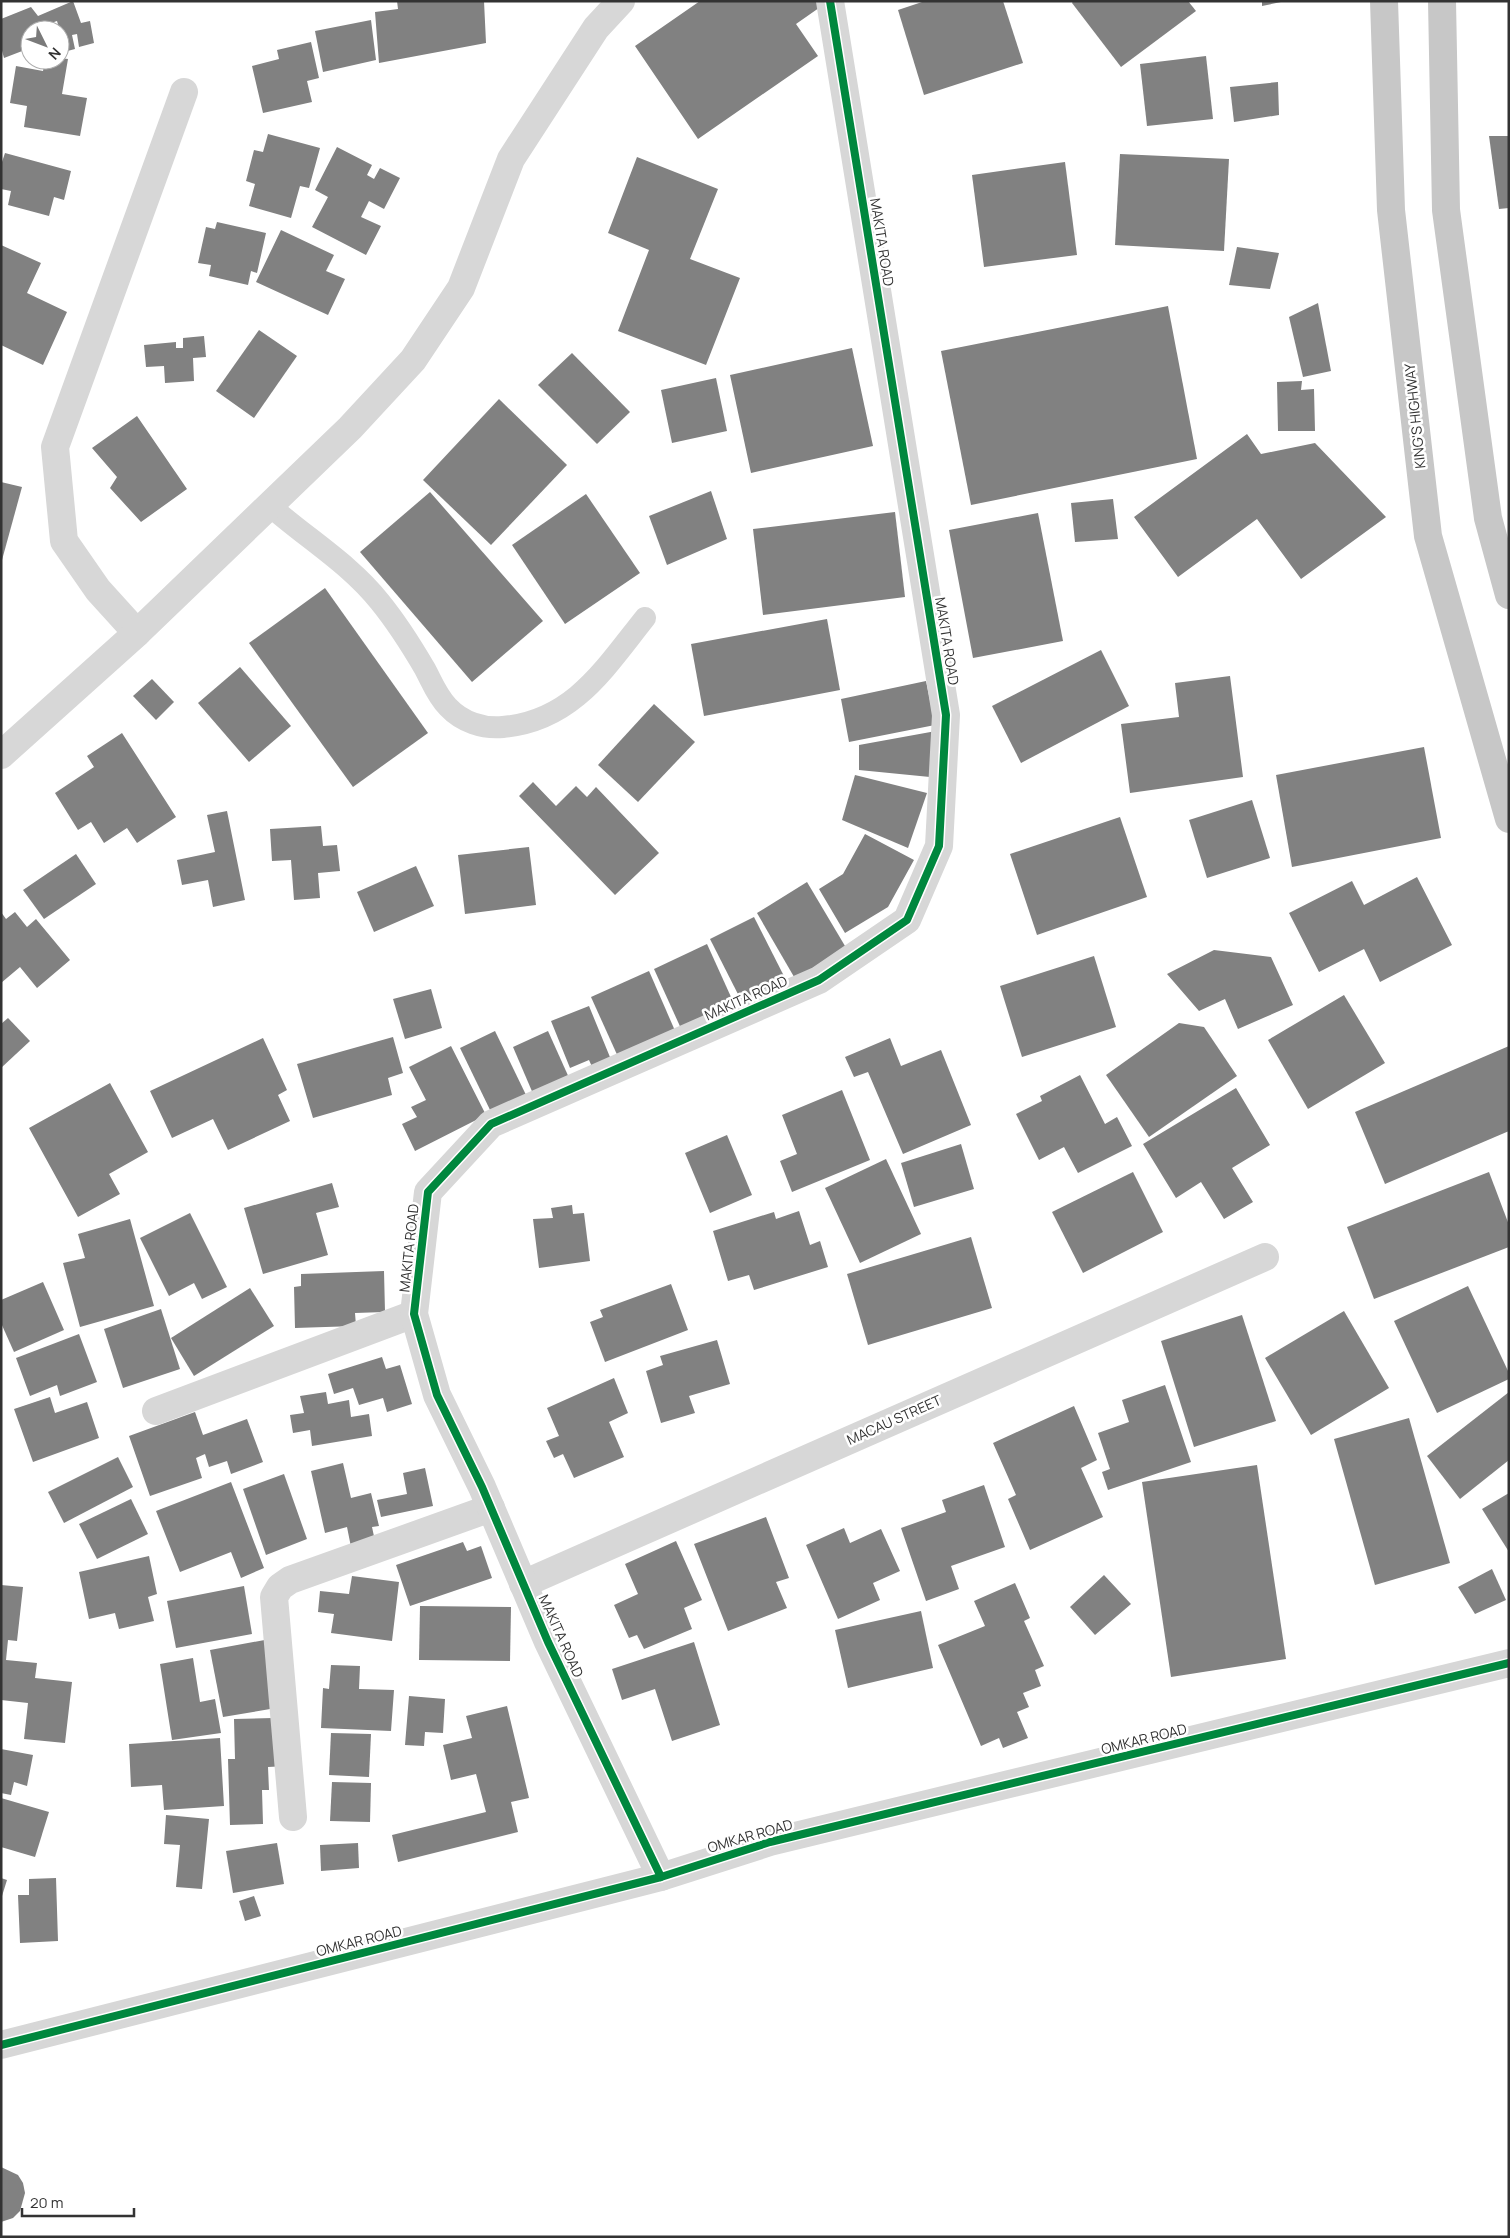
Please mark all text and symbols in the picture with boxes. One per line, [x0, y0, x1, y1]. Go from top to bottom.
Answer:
north arrow [20, 20, 70, 70]
text: N [45, 44, 65, 64]
street label: MAKITA ROAD [866, 197, 899, 287]
street label: KING'S HIGHWAY [1400, 362, 1429, 469]
street label: MAKITA ROAD [931, 596, 964, 686]
street label: MAKITA ROAD [701, 971, 790, 1024]
street label: MAKITA ROAD [394, 1203, 423, 1293]
street label: MACAU STREET [844, 1390, 945, 1449]
street label: MAKITA ROAD [535, 1591, 588, 1680]
street label: OMKAR ROAD [1099, 1719, 1189, 1758]
street label: OMKAR ROAD [705, 1814, 795, 1857]
street label: OMKAR ROAD [314, 1921, 404, 1960]
scale bar [22, 2186, 135, 2218]
text: 20 m [30, 2192, 63, 2213]

